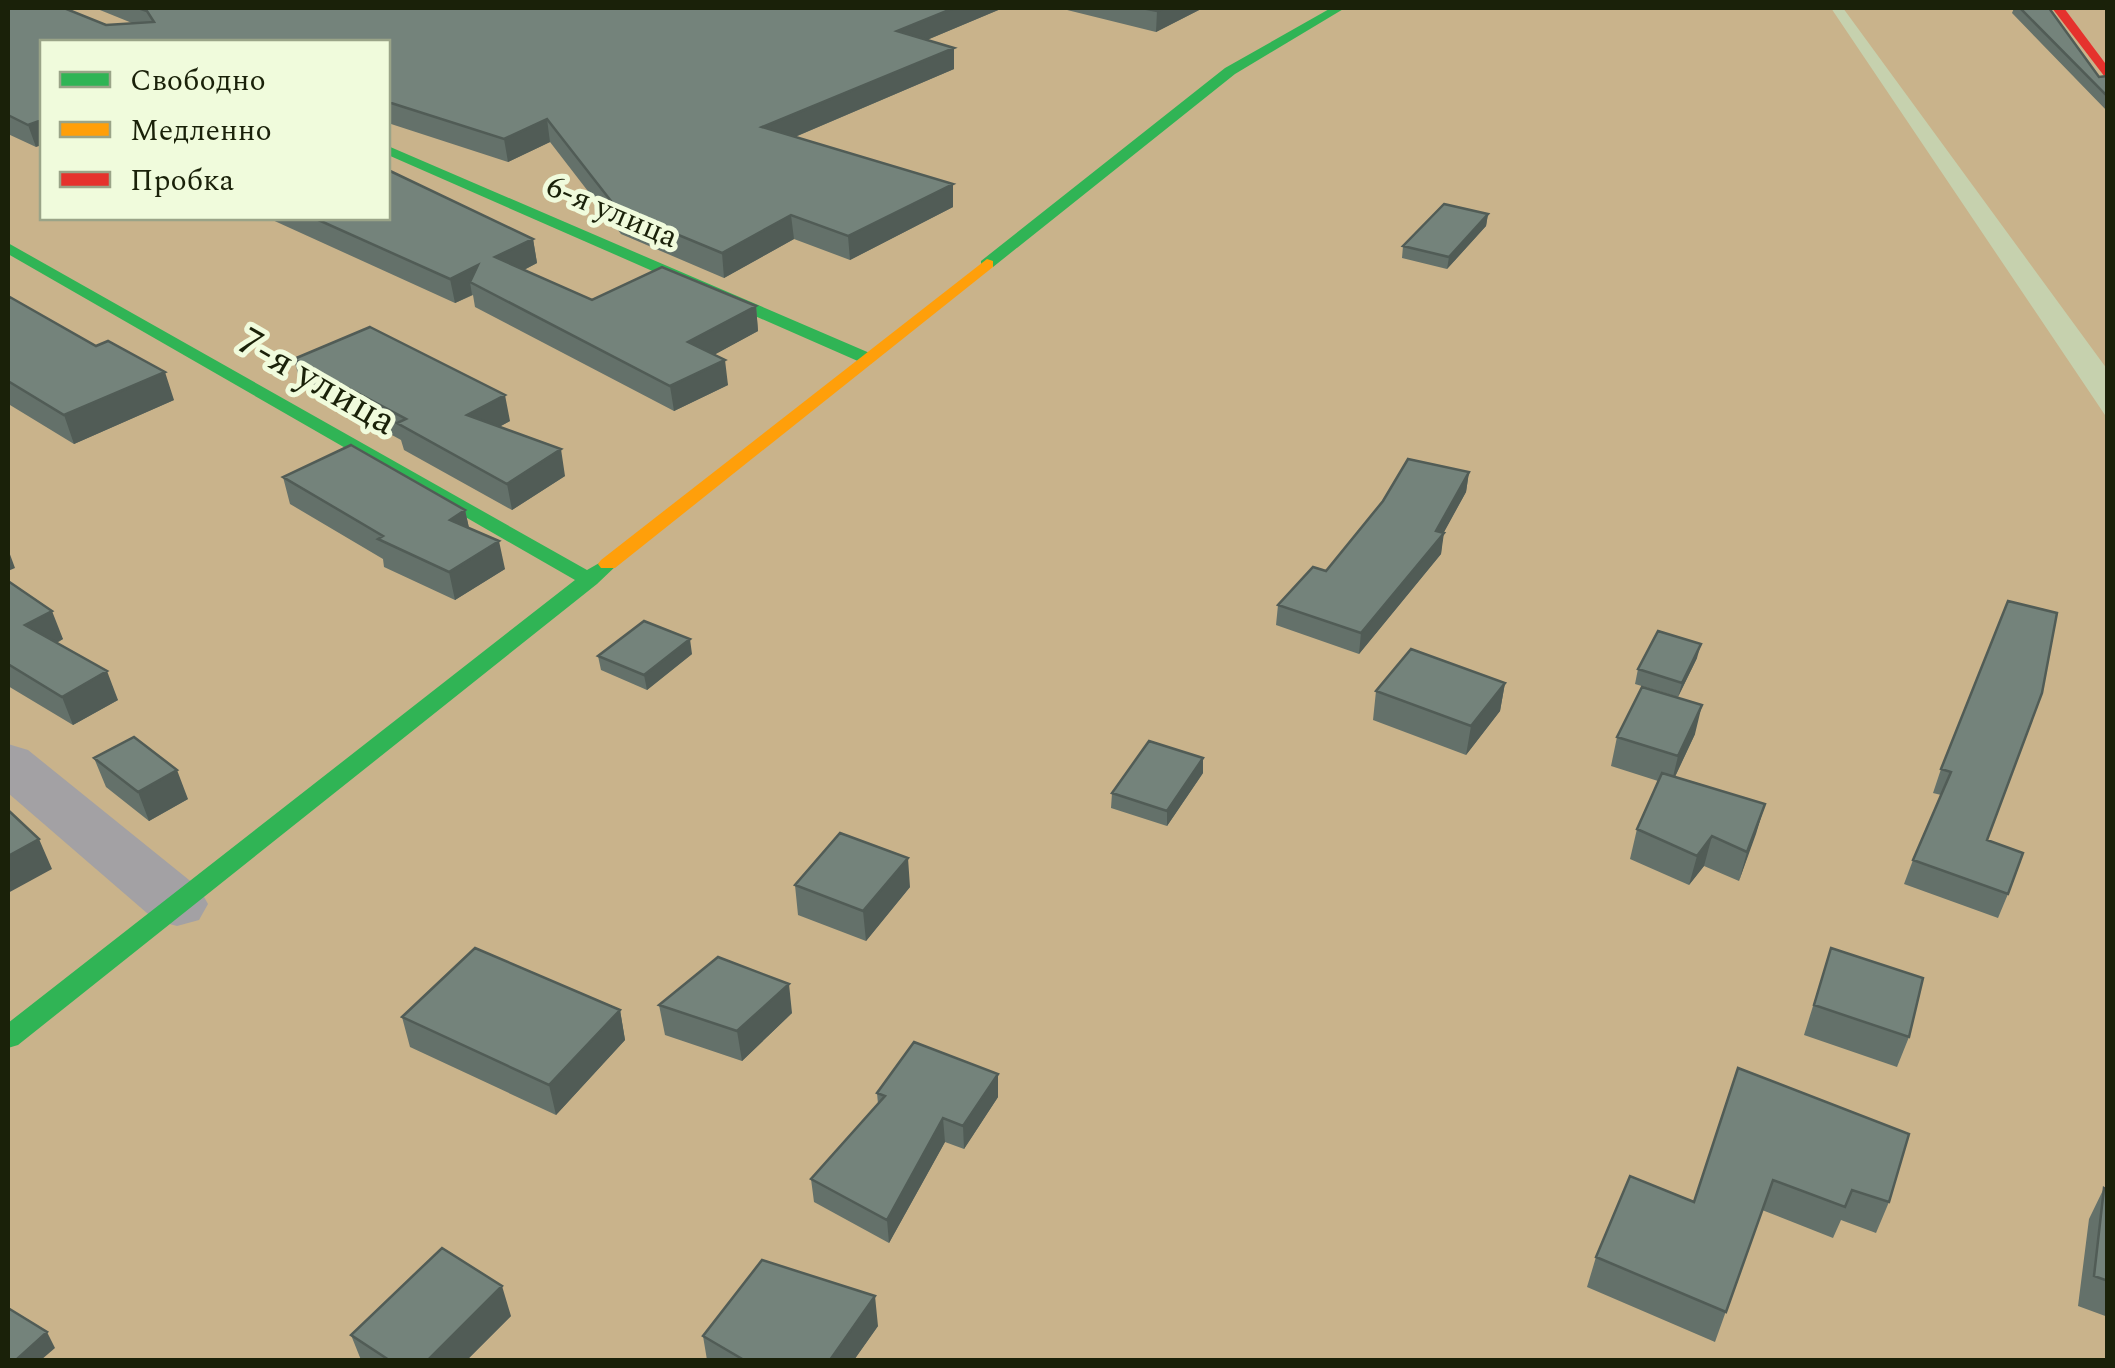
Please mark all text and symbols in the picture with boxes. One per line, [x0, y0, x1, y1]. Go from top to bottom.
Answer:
legend [40, 40, 390, 220]
text: Свободно [130, 58, 266, 104]
text: Медленно [130, 108, 272, 154]
text: Пробка [130, 158, 234, 204]
street label: 6-я улица [538, 162, 686, 262]
street label: 7-я улица [226, 312, 408, 452]

